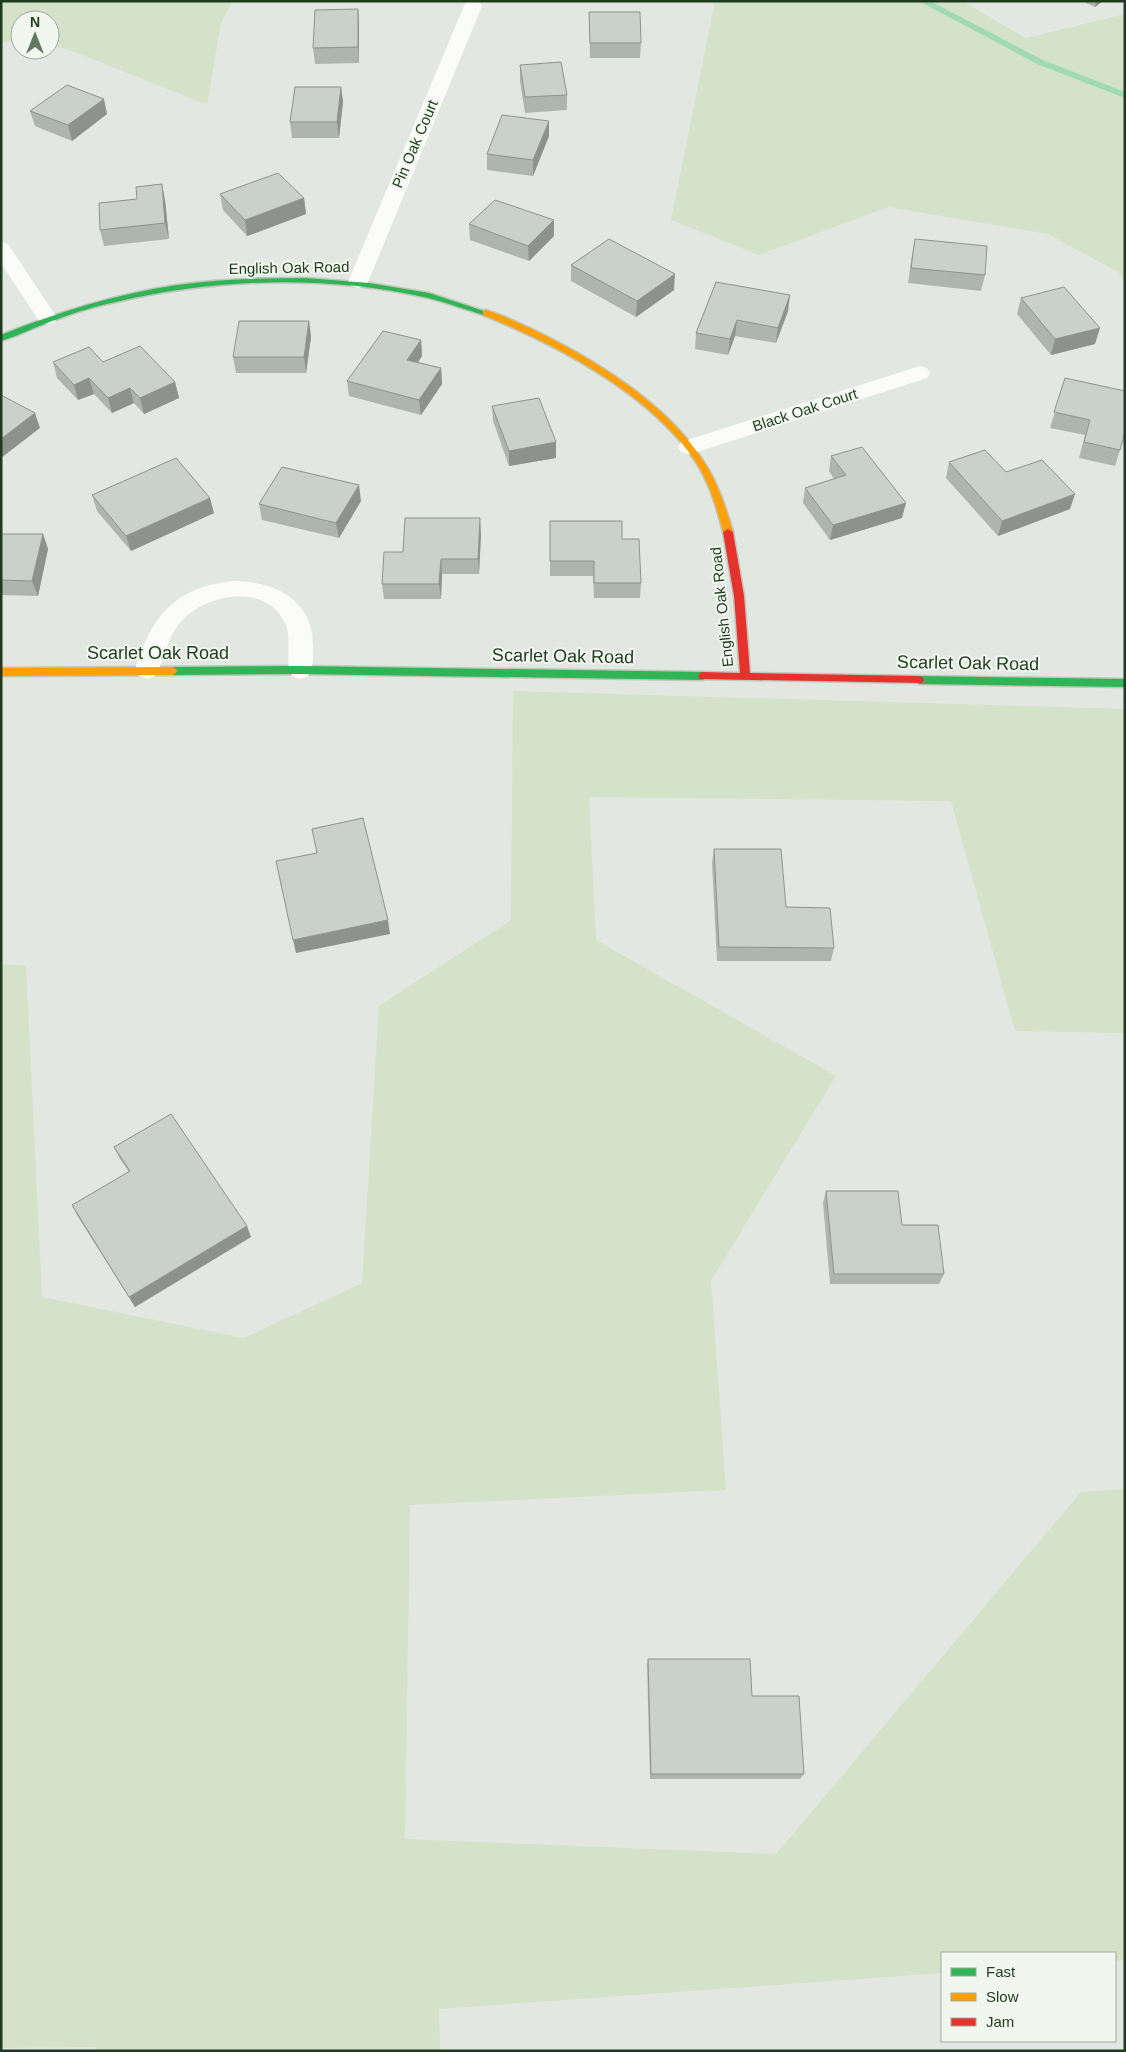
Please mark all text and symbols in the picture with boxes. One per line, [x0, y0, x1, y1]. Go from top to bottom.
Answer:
north arrow [10, 10, 60, 60]
text: N [30, 14, 40, 30]
street label: Pin Oak Court [388, 96, 441, 190]
street label: English Oak Road [228, 258, 350, 277]
street label: Black Oak Court [750, 384, 860, 434]
street label: English Oak Road [707, 546, 736, 668]
street label: Scarlet Oak Road [87, 643, 229, 663]
street label: Scarlet Oak Road [492, 645, 634, 667]
street label: Scarlet Oak Road [897, 652, 1039, 674]
legend [941, 1952, 1116, 2042]
text: Fast [986, 1963, 1016, 1980]
text: Slow [986, 1988, 1019, 2005]
text: Jam [986, 2013, 1014, 2030]

